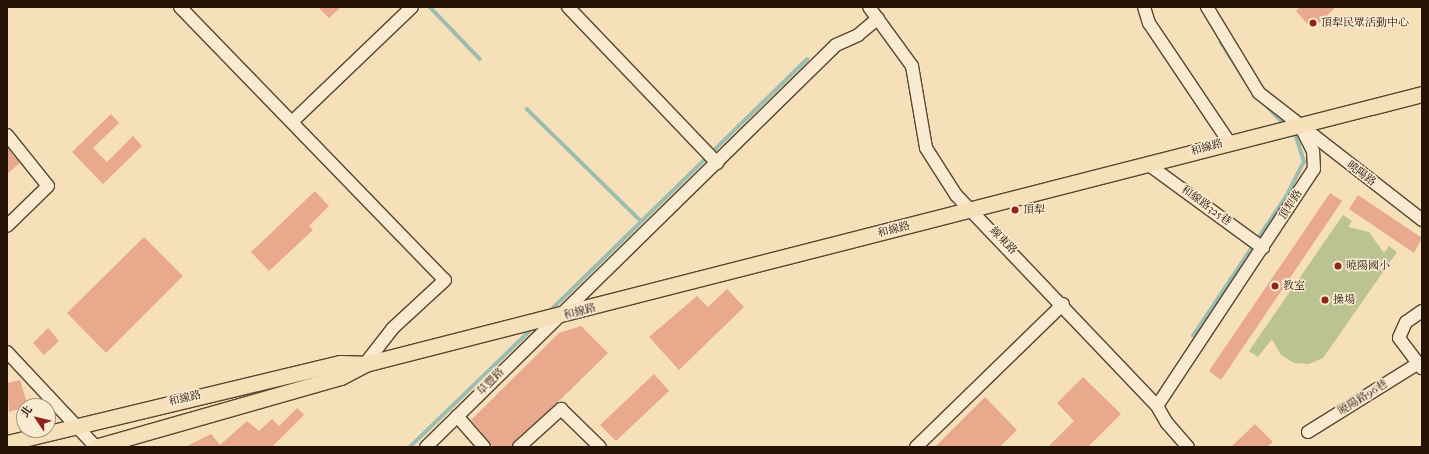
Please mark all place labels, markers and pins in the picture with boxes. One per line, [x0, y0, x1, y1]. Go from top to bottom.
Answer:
place label: 頂犁民眾活動中心 [1321, 16, 1409, 30]
marker: 頂犁民眾活動中心 [1308, 18, 1318, 28]
place label: 頂犁 [1023, 203, 1045, 217]
marker: 頂犁 [1010, 205, 1020, 215]
place label: 曉陽國小 [1346, 259, 1390, 273]
marker: 曉陽國小 [1333, 261, 1343, 271]
place label: 教室 [1283, 279, 1305, 293]
marker: 教室 [1270, 281, 1280, 291]
place label: 操場 [1333, 293, 1355, 307]
marker: 操場 [1320, 295, 1330, 305]

